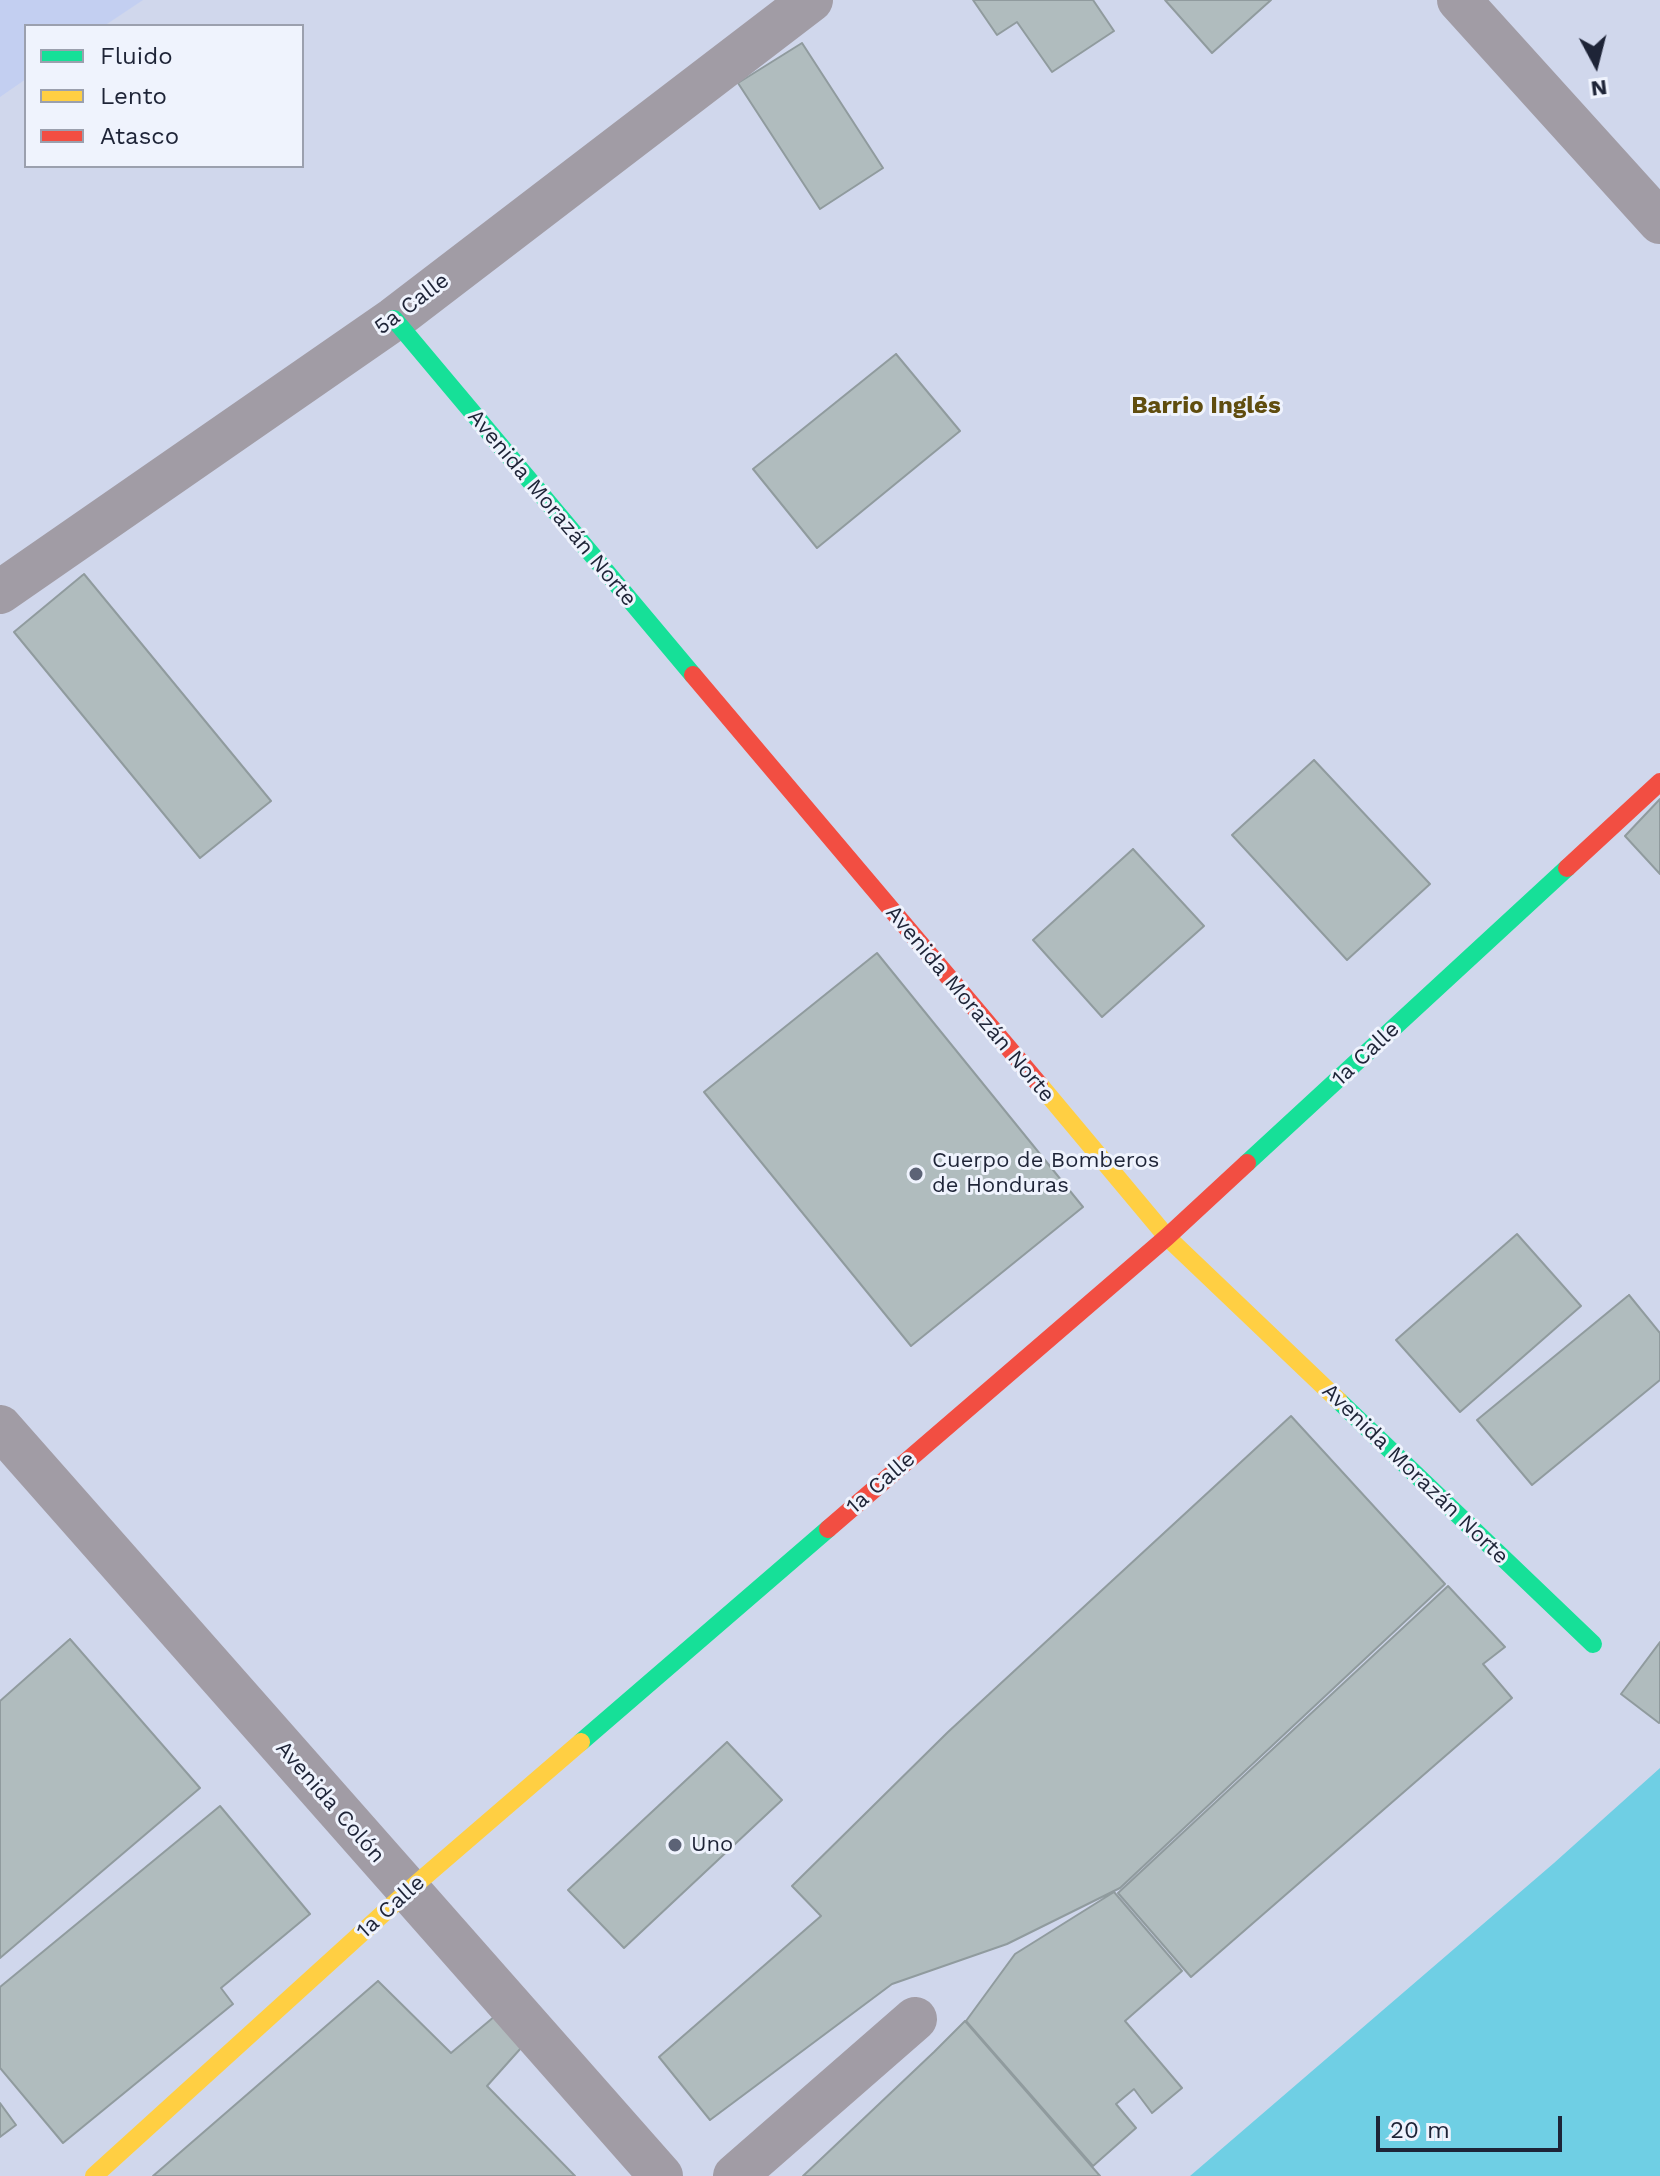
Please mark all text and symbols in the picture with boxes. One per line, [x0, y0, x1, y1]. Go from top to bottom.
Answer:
legend [24, 24, 304, 168]
north arrow [1556, 24, 1636, 104]
text: Fluido [100, 42, 173, 70]
text: N [1589, 75, 1609, 102]
text: Lento [100, 82, 167, 110]
text: Atasco [100, 122, 179, 150]
street label: 5a Calle [370, 267, 454, 341]
district label: Barrio Inglés [1131, 392, 1281, 420]
street label: Avenida Morazán Norte [462, 404, 642, 612]
street label: Avenida Morazán Norte [880, 900, 1060, 1108]
street label: 1a Calle [1327, 1016, 1405, 1092]
place label: Cuerpo de Bomberos de Honduras [932, 1148, 1159, 1200]
marker: Cuerpo de Bomberos de Honduras [907, 1165, 925, 1183]
street label: Avenida Morazán Norte [1316, 1378, 1514, 1570]
street label: 1a Calle [841, 1446, 921, 1520]
street label: Avenida Colón [270, 1736, 390, 1868]
place label: Uno [691, 1832, 733, 1858]
marker: Uno [666, 1836, 684, 1854]
street label: 1a Calle [352, 1870, 430, 1944]
scale bar [1380, 2100, 1566, 2150]
text: 20 m [1390, 2116, 1450, 2144]

